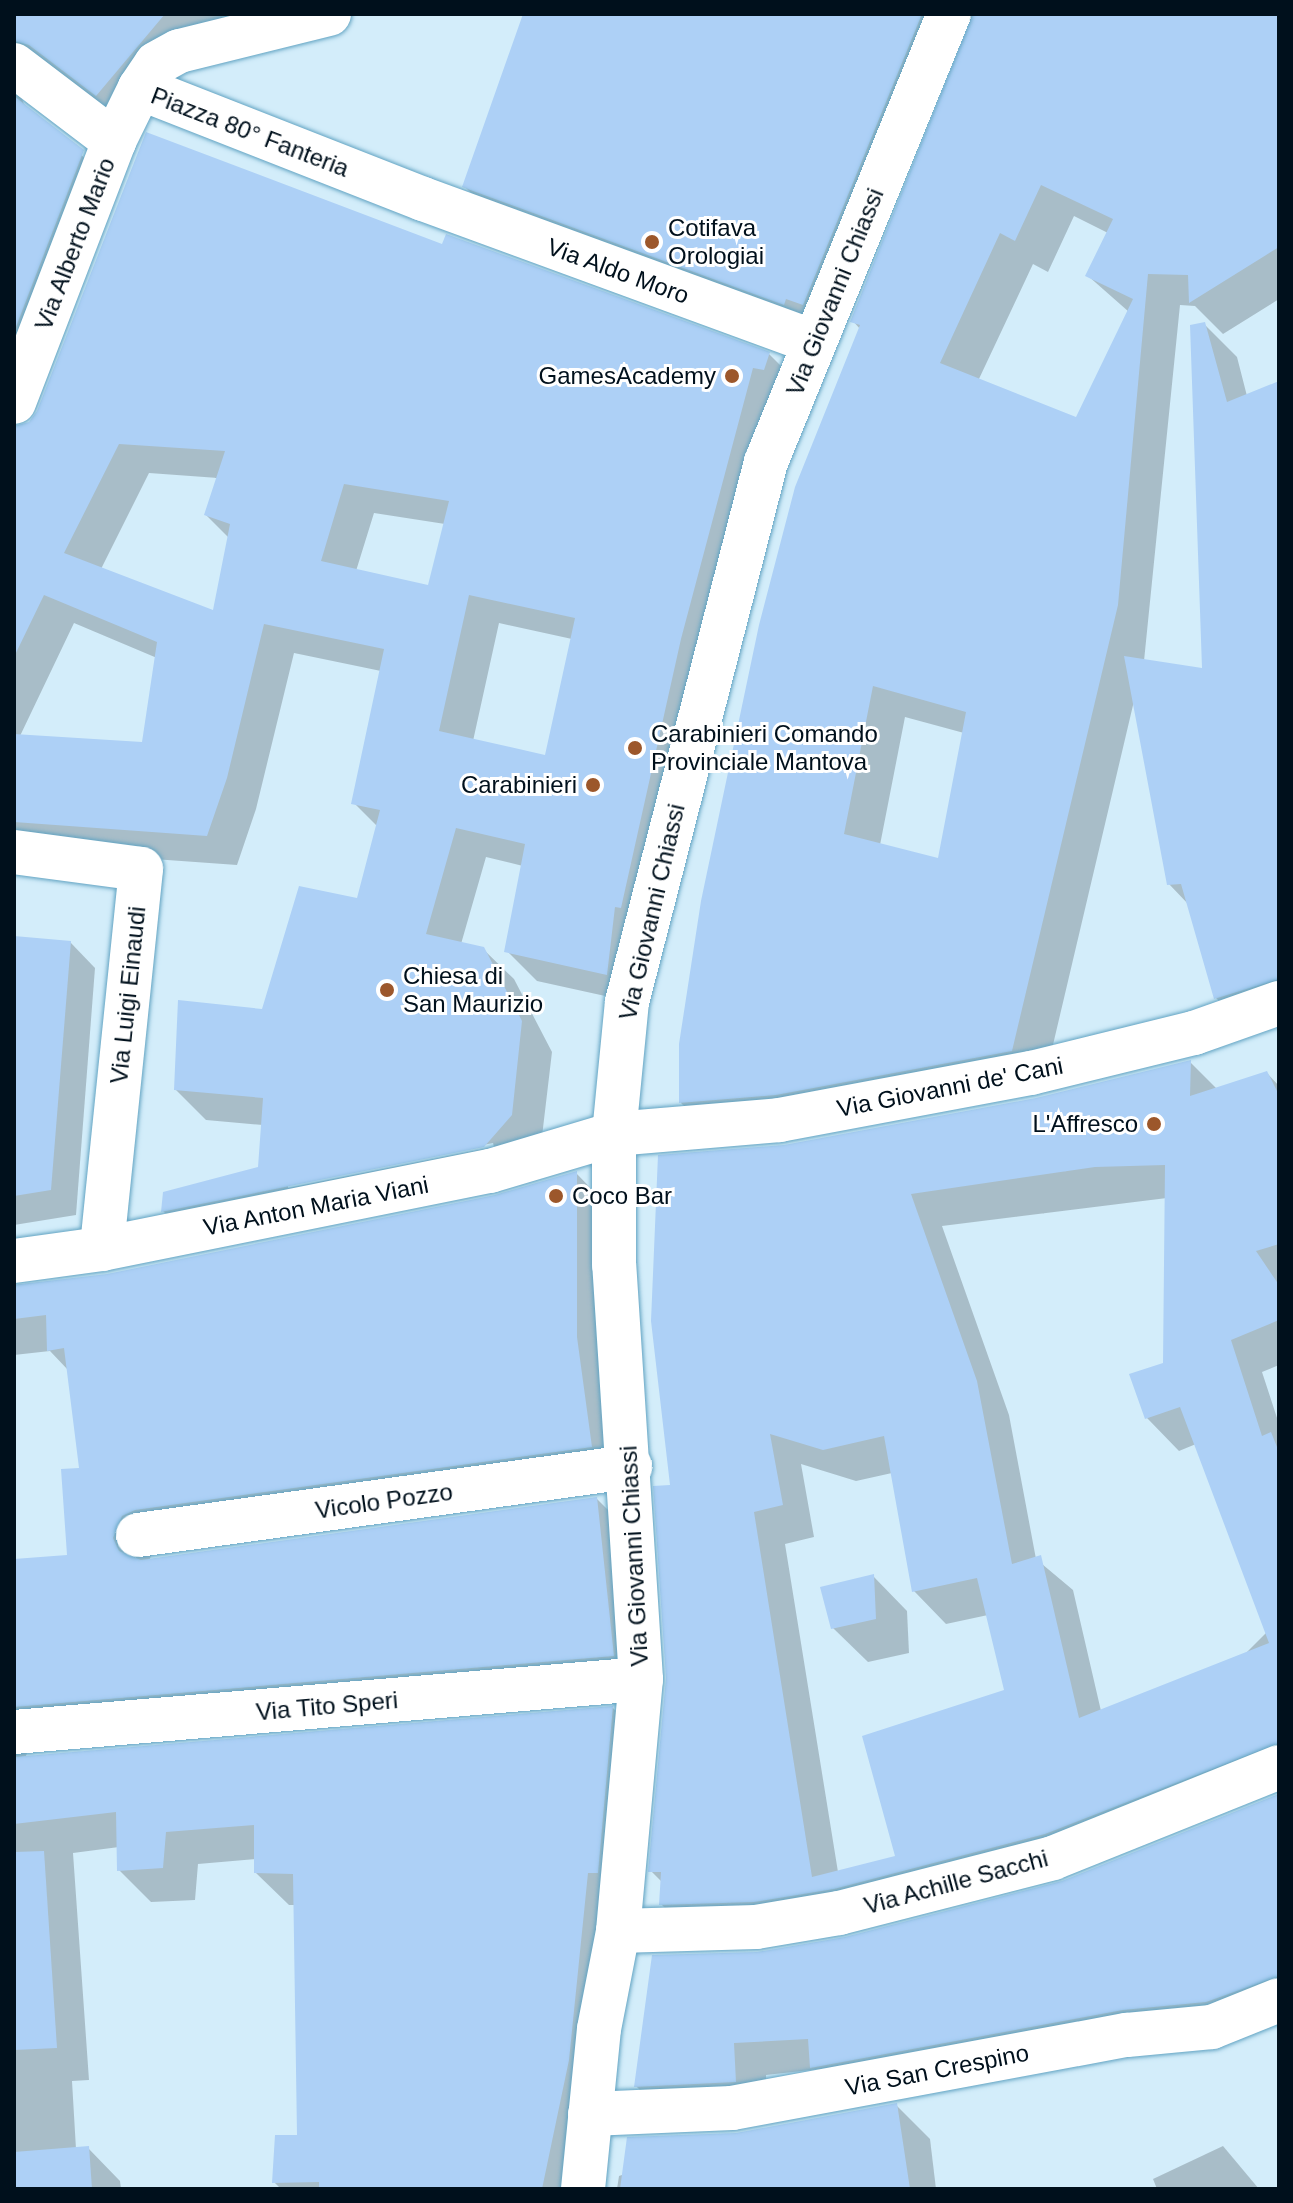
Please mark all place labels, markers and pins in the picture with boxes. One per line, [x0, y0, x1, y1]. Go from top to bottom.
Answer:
place label: Cotifava Orologiai [668, 214, 764, 270]
marker: Cotifava Orologiai [643, 233, 661, 251]
place label: GamesAcademy [539, 362, 716, 390]
marker: GamesAcademy [723, 367, 741, 385]
place label: Carabinieri Comando Provinciale Mantova [651, 720, 878, 776]
marker: Carabinieri Comando Provinciale Mantova [626, 739, 644, 757]
place label: Carabinieri [461, 771, 577, 799]
marker: Carabinieri [584, 776, 602, 794]
place label: Chiesa di San Maurizio [403, 962, 543, 1018]
marker: Chiesa di San Maurizio [378, 981, 396, 999]
place label: L'Affresco [1032, 1110, 1138, 1138]
marker: L'Affresco [1145, 1115, 1163, 1133]
place label: Coco Bar [572, 1182, 672, 1210]
marker: Coco Bar [547, 1187, 565, 1205]

